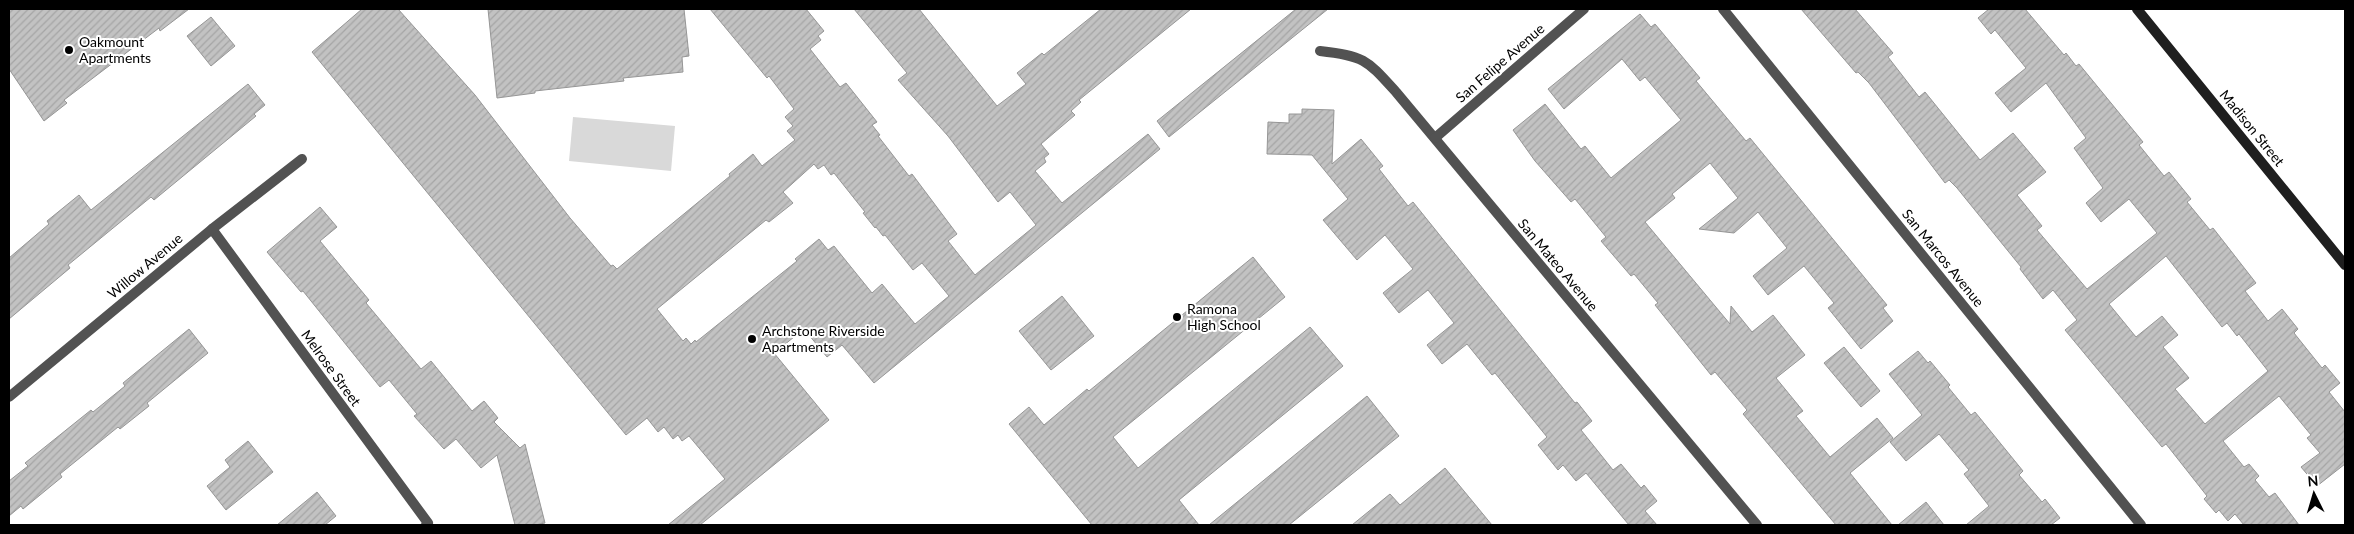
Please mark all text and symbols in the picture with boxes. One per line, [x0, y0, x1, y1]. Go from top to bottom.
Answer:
street label: San Felipe Avenue [1452, 19, 1547, 106]
place label: Oakmount Apartments [79, 33, 151, 66]
marker: Oakmount Apartments [63, 44, 75, 56]
street label: Madison Street [2216, 86, 2288, 169]
street label: San Marcos Avenue [1899, 206, 1988, 310]
street label: San Mateo Avenue [1515, 215, 1602, 314]
street label: Willow Avenue [104, 229, 186, 302]
place label: Ramona High School [1187, 300, 1261, 333]
marker: Ramona High School [1171, 311, 1183, 323]
place label: Archstone Riverside Apartments [762, 322, 885, 355]
street label: Melrose Street [298, 326, 365, 409]
marker: Archstone Riverside Apartments [746, 333, 758, 345]
north arrow [2289, 469, 2339, 519]
text: N [2307, 472, 2319, 489]

